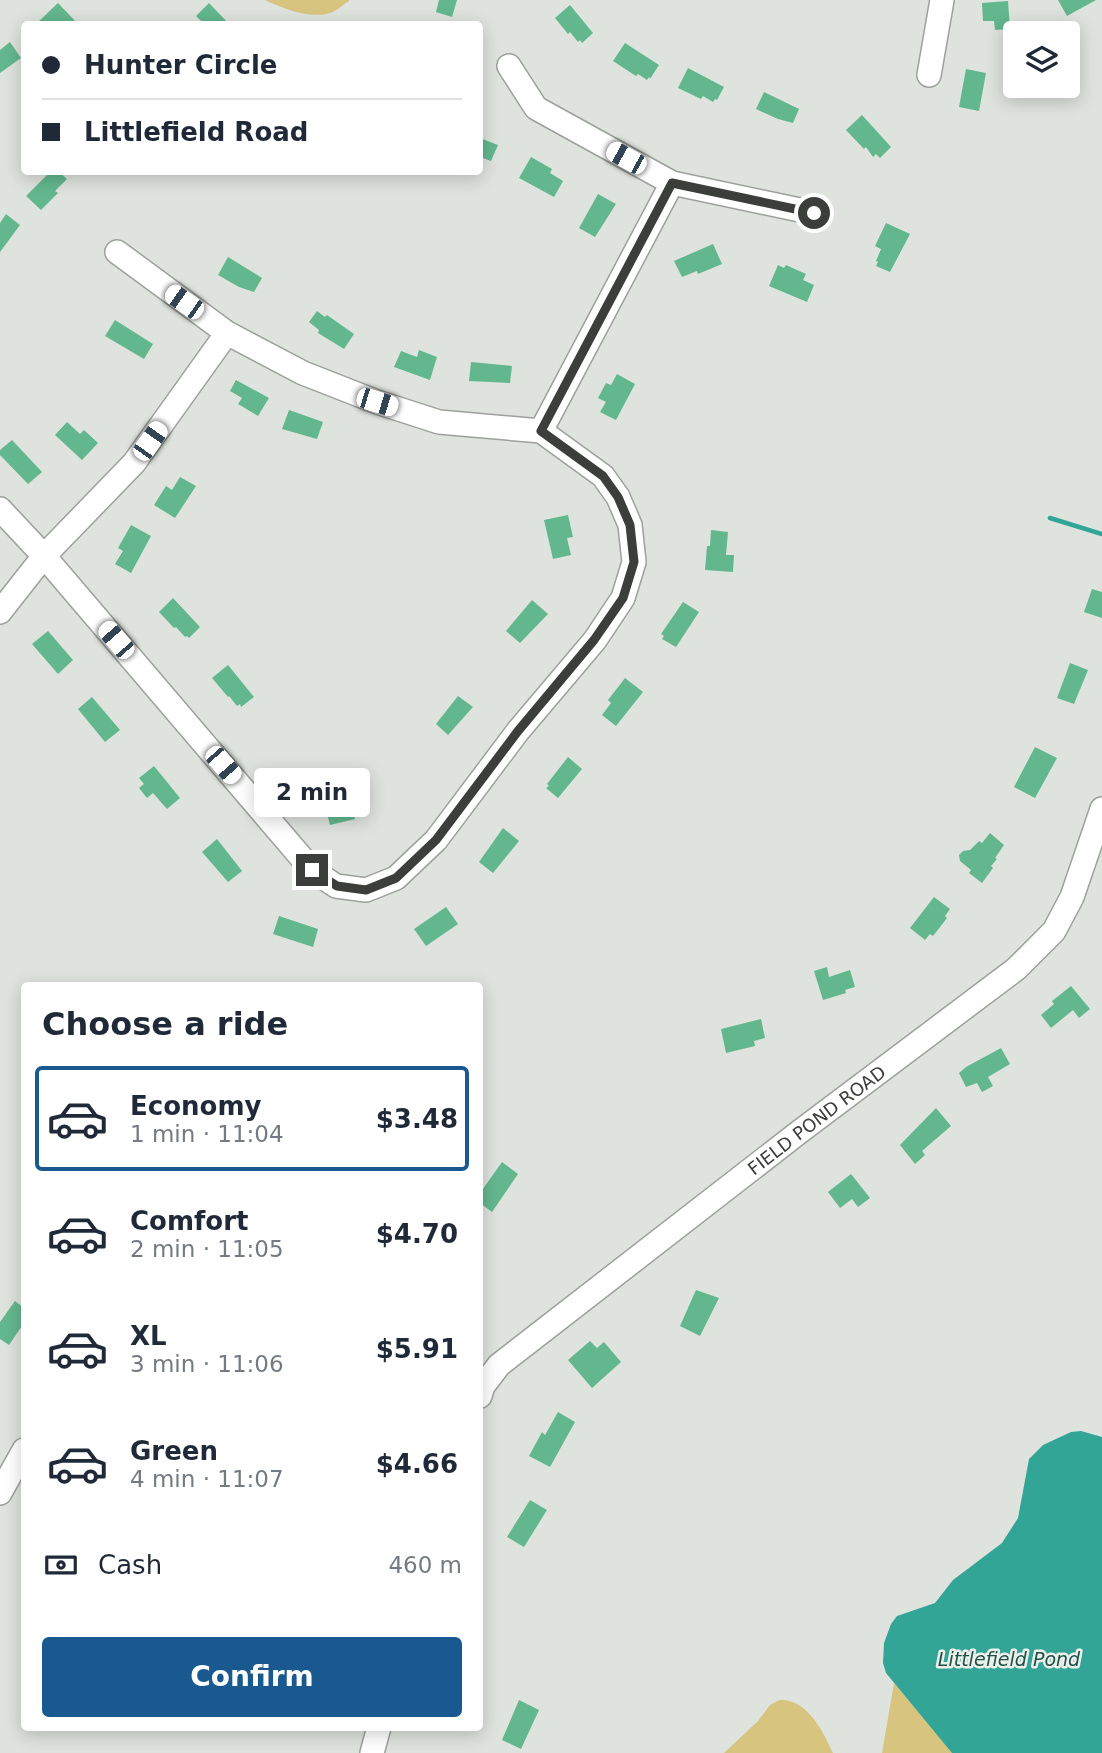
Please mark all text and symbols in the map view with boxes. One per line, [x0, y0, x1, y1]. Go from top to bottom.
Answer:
map controls [1003, 21, 1080, 98]
button: layers [1003, 21, 1080, 98]
text: Hunter Circle [84, 50, 278, 80]
text: Littlefield Road [84, 117, 308, 147]
car [603, 139, 650, 177]
route start [798, 197, 830, 229]
car [161, 281, 208, 323]
car [354, 386, 401, 418]
car [130, 418, 171, 464]
car [95, 617, 138, 663]
car [202, 742, 245, 788]
callout: 2 min [254, 768, 370, 818]
text: 2 min [276, 779, 348, 805]
route end [296, 854, 328, 886]
text: Choose a ride [42, 1005, 288, 1043]
street label: FIELD POND ROAD [743, 1061, 889, 1179]
icon: car [46, 1087, 109, 1150]
text: Economy [130, 1091, 261, 1121]
text: $3.48 [376, 1104, 458, 1134]
text: 1 min · 11:04 [130, 1121, 284, 1147]
icon: car [46, 1202, 109, 1265]
text: Comfort [130, 1206, 248, 1236]
text: $4.70 [376, 1219, 458, 1249]
text: 2 min · 11:05 [130, 1236, 284, 1262]
icon: car [46, 1317, 109, 1380]
text: XL [130, 1321, 167, 1351]
text: $5.91 [376, 1334, 458, 1364]
text: 3 min · 11:06 [130, 1351, 284, 1377]
icon: car [46, 1432, 109, 1495]
text: Green [130, 1436, 218, 1466]
text: $4.66 [376, 1449, 458, 1479]
text: 4 min · 11:07 [130, 1466, 284, 1492]
icon: cash [42, 1546, 80, 1584]
text: Cash [98, 1550, 162, 1580]
text: 460 m [388, 1552, 462, 1578]
button: Confirm [42, 1637, 462, 1717]
water label: Littlefield Pond [938, 1648, 1081, 1670]

